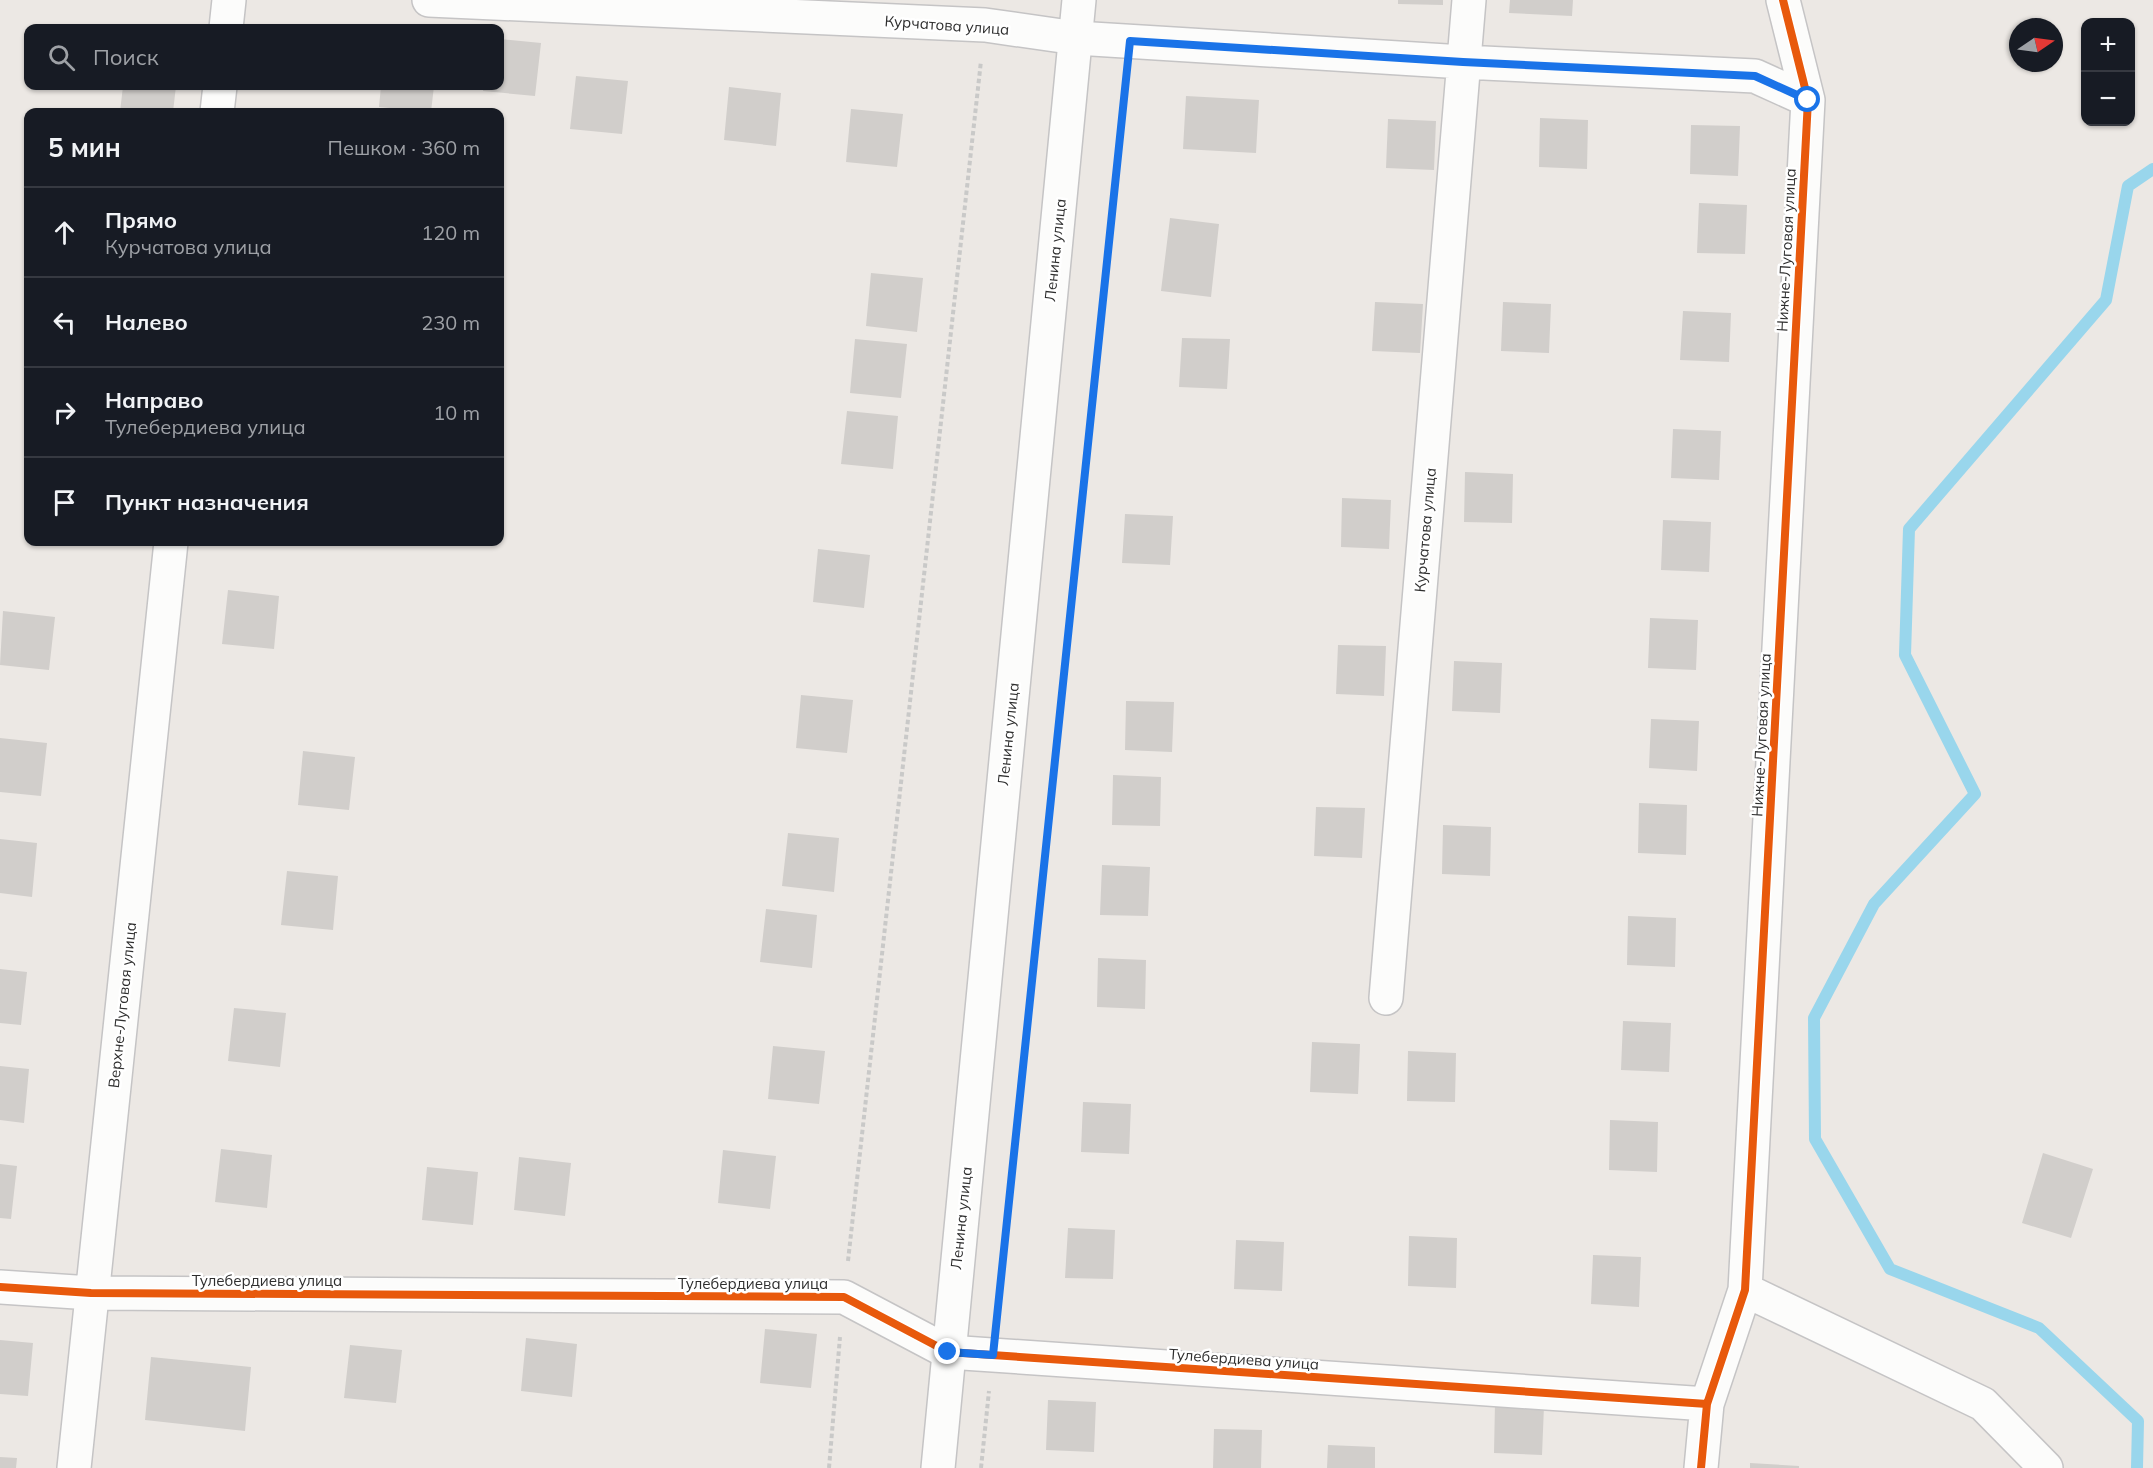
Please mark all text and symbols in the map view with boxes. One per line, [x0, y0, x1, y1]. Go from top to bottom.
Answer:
street label: Курчатова улица [884, 11, 1010, 39]
north arrow [2009, 18, 2063, 72]
map controls [2081, 18, 2135, 126]
button: + [2081, 18, 2135, 72]
search box [24, 24, 504, 90]
icon: search [45, 41, 78, 74]
text: Поиск [93, 43, 159, 71]
button: − [2081, 72, 2135, 126]
route start [1794, 86, 1820, 112]
text: 5 мин [48, 131, 121, 164]
text: Пешком · 360 m [328, 135, 480, 160]
street label: Нижне-Луговая улица [1772, 168, 1800, 332]
street label: Ленина улица [1040, 198, 1070, 302]
text: Прямо [105, 206, 177, 234]
icon: ahead [48, 216, 81, 249]
text: 120 m [421, 220, 480, 245]
text: Курчатова улица [105, 234, 272, 259]
icon: left [48, 306, 81, 339]
text: Налево [105, 308, 188, 336]
text: 230 m [421, 310, 480, 335]
text: Направо [105, 386, 203, 414]
icon: right [48, 396, 81, 429]
text: 10 m [433, 400, 480, 425]
text: Тулебердиева улица [105, 414, 306, 439]
street label: Курчатова улица [1410, 467, 1440, 593]
icon: arrive [48, 486, 81, 519]
text: Пункт назначения [105, 488, 309, 516]
street label: Нижне-Луговая улица [1747, 653, 1775, 817]
street label: Ленина улица [993, 682, 1023, 786]
street label: Верхне-Луговая улица [104, 921, 140, 1089]
street label: Ленина улица [946, 1166, 976, 1270]
street label: Тулебердиева улица [192, 1271, 342, 1290]
street label: Тулебердиева улица [678, 1274, 828, 1293]
route end [934, 1338, 960, 1364]
street label: Тулебердиева улица [1168, 1344, 1320, 1374]

